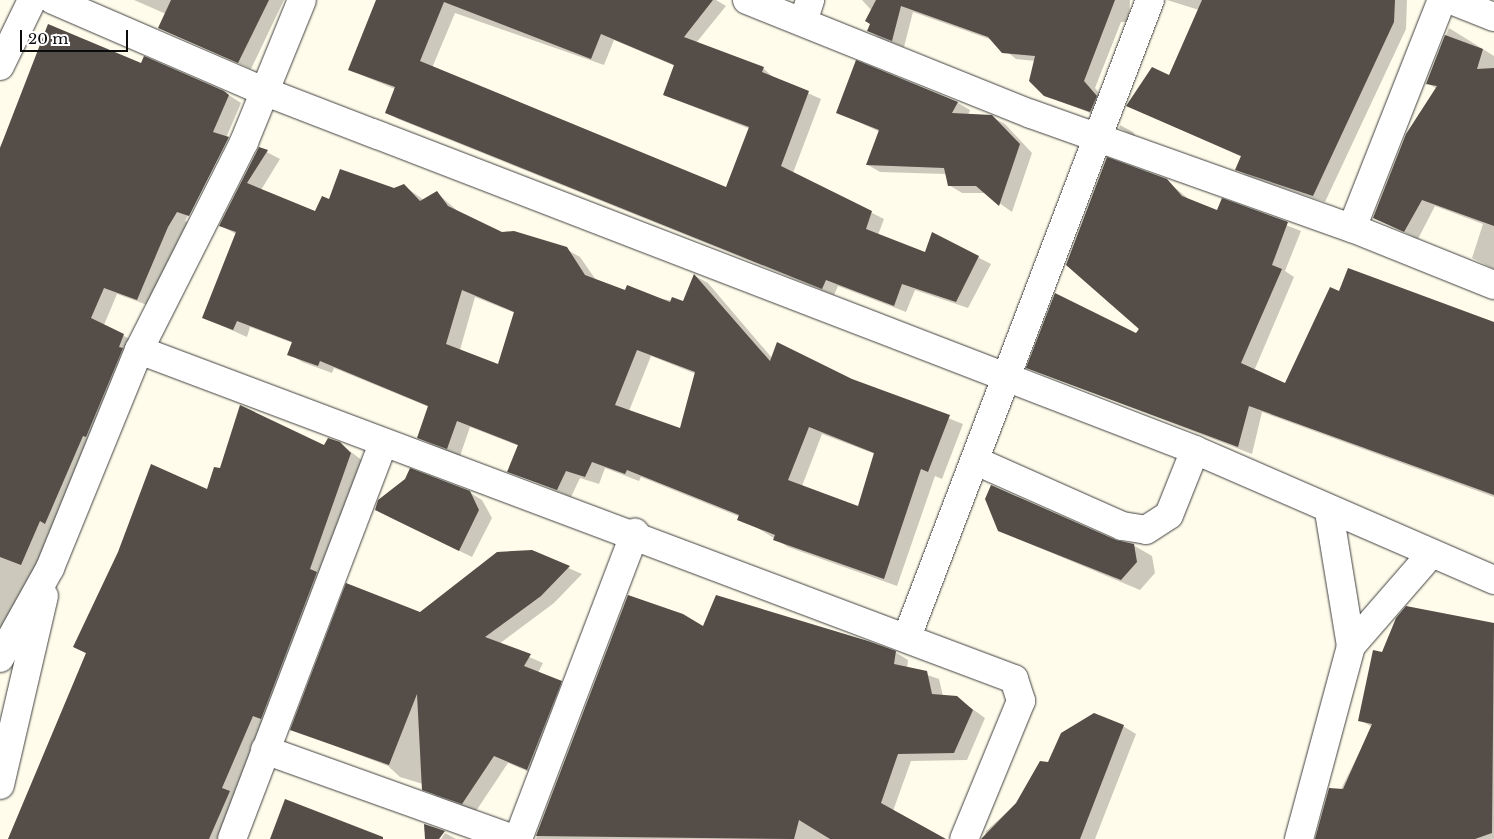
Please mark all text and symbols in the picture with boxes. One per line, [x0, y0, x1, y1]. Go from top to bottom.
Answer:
scale bar [22, 20, 130, 52]
text: 20 m [28, 29, 68, 48]

